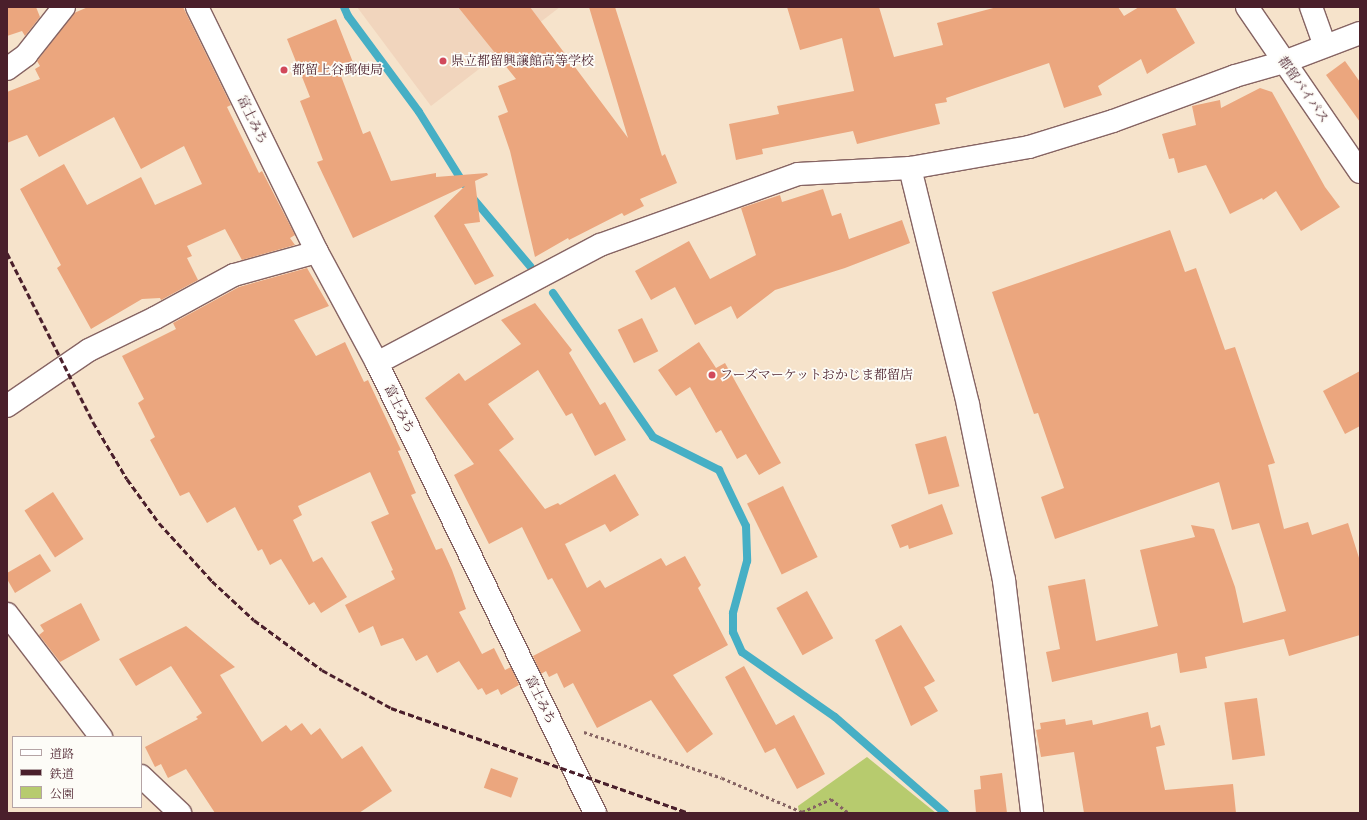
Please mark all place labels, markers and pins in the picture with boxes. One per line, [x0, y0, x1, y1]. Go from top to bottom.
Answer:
place label: 県立都留興譲館高等学校 [451, 53, 594, 69]
marker: 県立都留興譲館高等学校 [438, 56, 448, 66]
place label: 都留上谷郵便局 [292, 62, 383, 78]
marker: 都留上谷郵便局 [279, 65, 289, 75]
place label: フーズマーケットおかじま都留店 [720, 367, 915, 383]
marker: フーズマーケットおかじま都留店 [707, 370, 717, 380]

